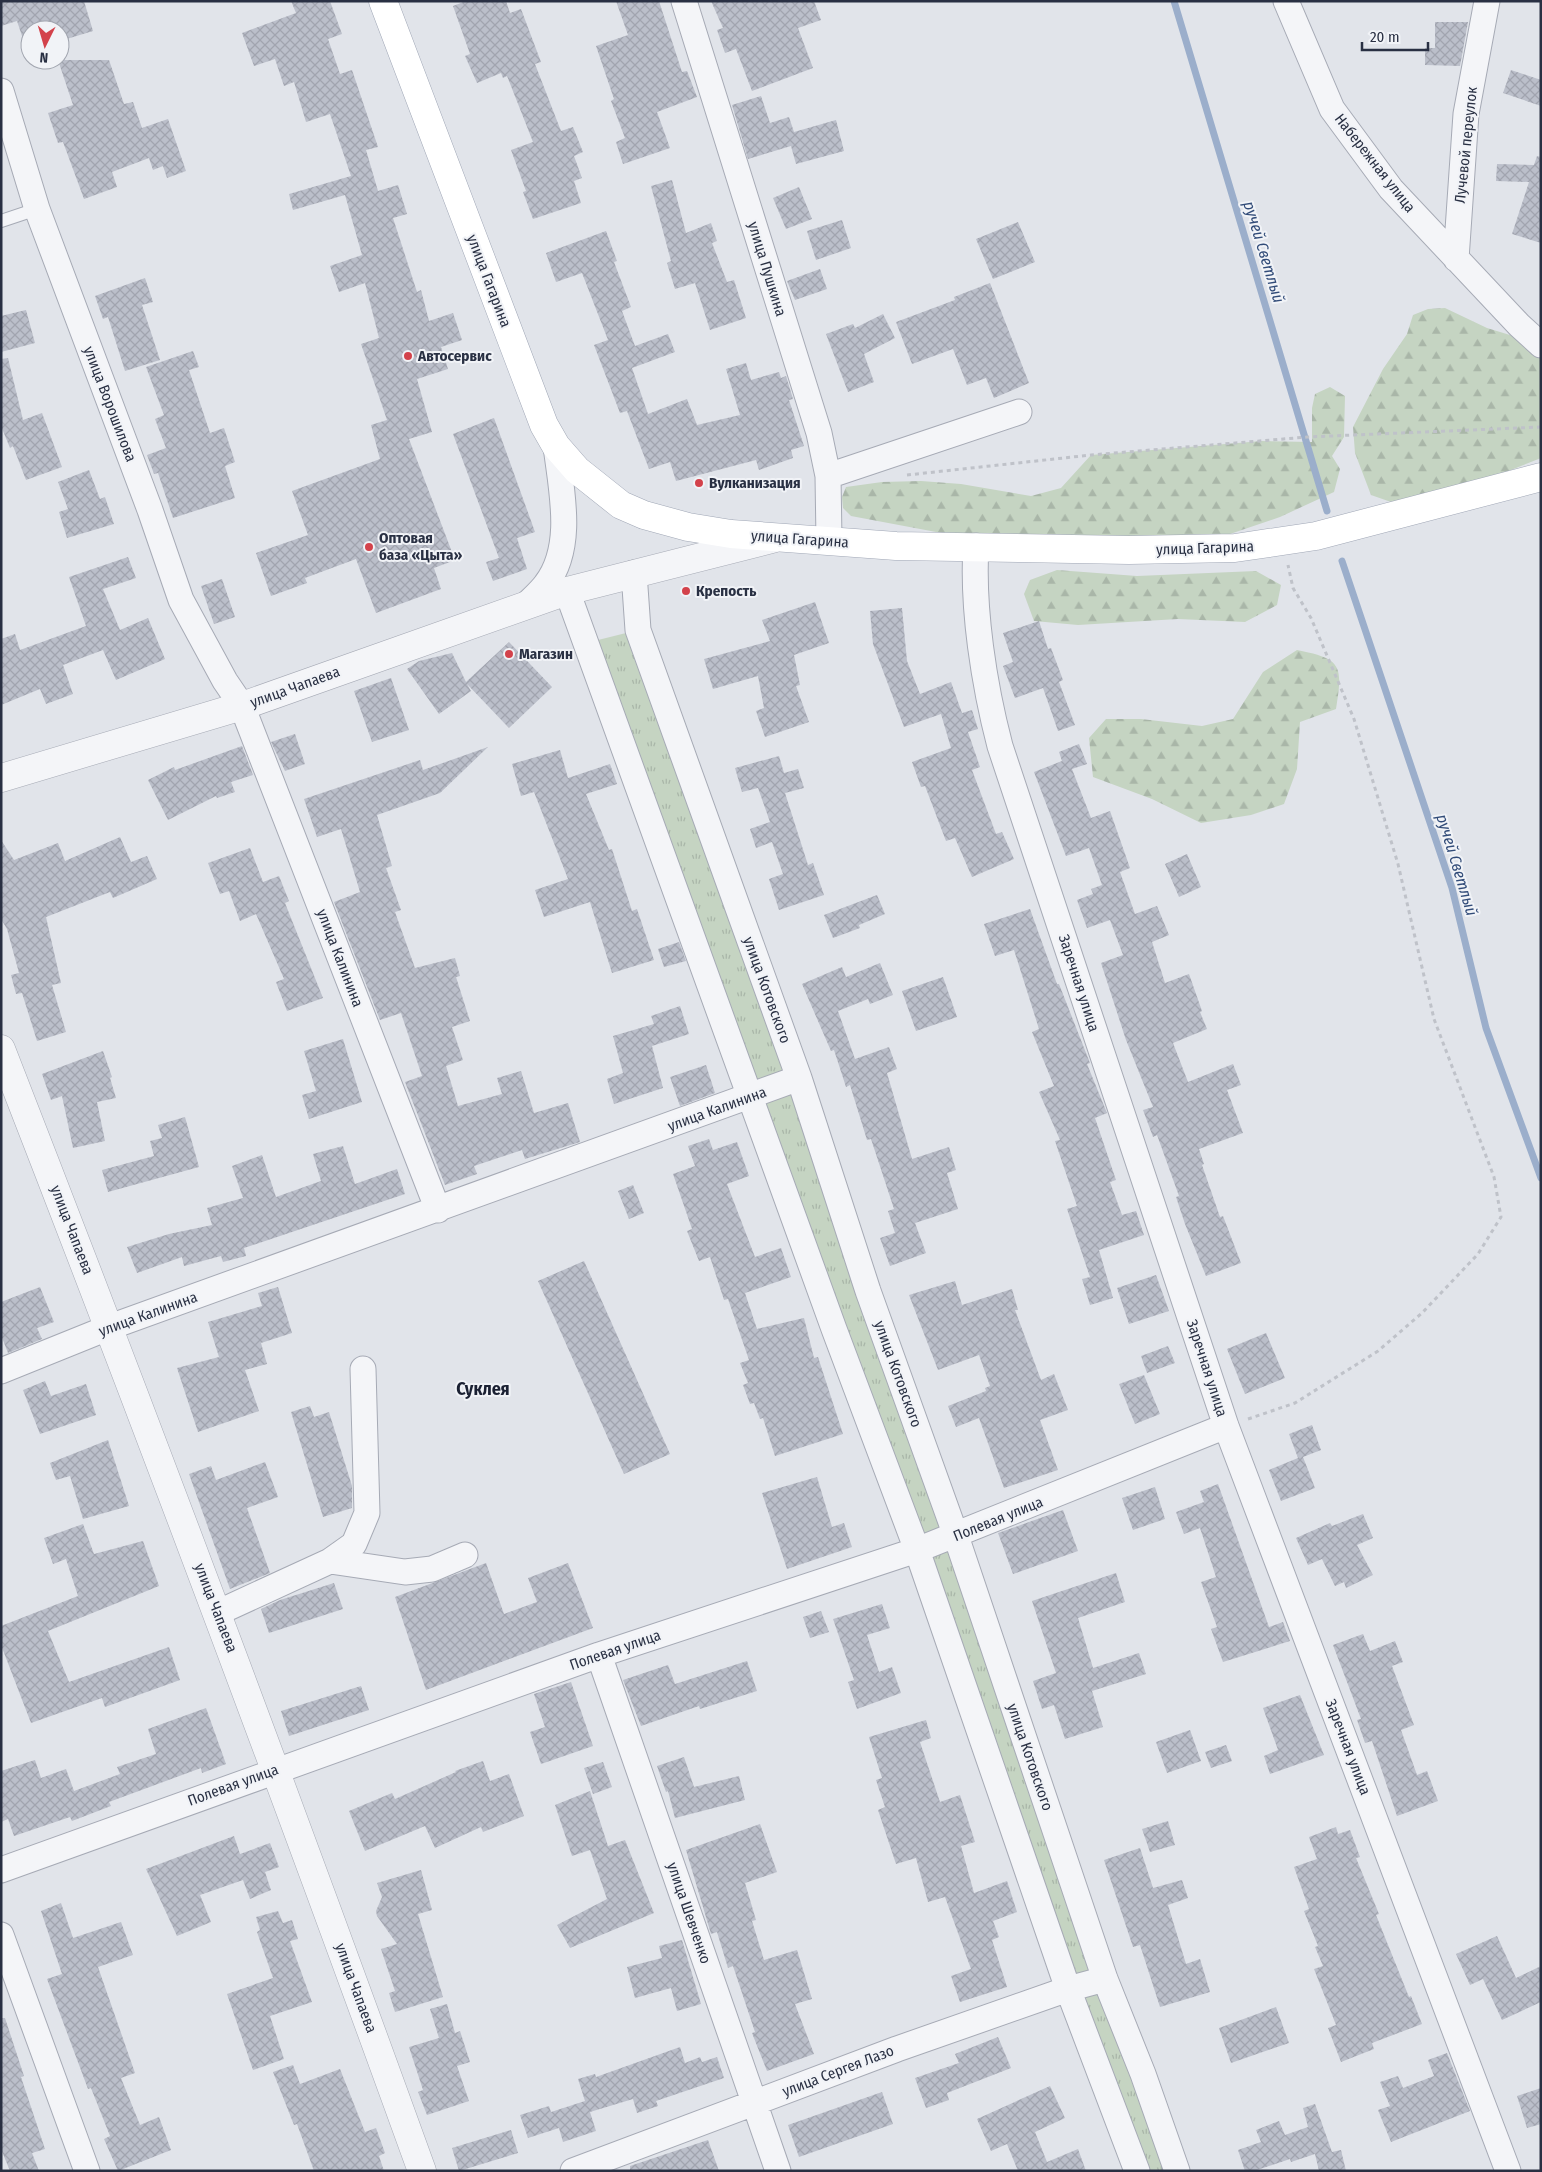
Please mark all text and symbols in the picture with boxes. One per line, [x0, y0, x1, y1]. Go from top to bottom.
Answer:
north arrow [20, 20, 70, 70]
scale bar [1362, 20, 1428, 52]
text: 20 m [1370, 28, 1400, 46]
text: N [39, 49, 49, 66]
street label: Лучевой переулок [1451, 86, 1481, 204]
street label: Набережная улица [1331, 110, 1419, 216]
water label: ручей Светлый [1240, 199, 1288, 305]
street label: улица Пушкина [744, 220, 790, 318]
street label: улица Гагарина [463, 232, 515, 330]
street label: улица Ворошилова [80, 344, 140, 464]
place label: Автосервис [417, 347, 492, 365]
marker: Автосервис [402, 350, 414, 362]
place label: Вулканизация [709, 474, 801, 492]
marker: Вулканизация [693, 477, 705, 489]
street label: улица Гагарина [751, 527, 849, 551]
place label: Оптовая база «Цыта» [379, 529, 462, 564]
street label: улица Гагарина [1156, 537, 1254, 559]
marker: Оптовая база «Цыта» [363, 541, 375, 553]
place label: Крепость [696, 582, 756, 600]
marker: Крепость [680, 585, 692, 597]
place label: Магазин [519, 645, 573, 663]
marker: Магазин [503, 648, 515, 660]
street label: улица Чапаева [248, 662, 342, 712]
water label: ручей Светлый [1433, 812, 1481, 918]
street label: улица Калинина [313, 906, 367, 1010]
street label: Заречная улица [1055, 932, 1103, 1034]
street label: улица Котовского [739, 934, 795, 1046]
street label: улица Калинина [665, 1083, 769, 1135]
street label: улица Чапаева [47, 1183, 97, 1277]
street label: улица Калинина [96, 1288, 200, 1340]
street label: Заречная улица [1183, 1317, 1231, 1419]
street label: улица Котовского [870, 1318, 926, 1430]
district label: Суклея [456, 1378, 510, 1400]
street label: Полевая улица [950, 1493, 1046, 1545]
street label: улица Чапаева [191, 1561, 241, 1655]
street label: Полевая улица [567, 1626, 663, 1674]
street label: Заречная улица [1321, 1697, 1375, 1797]
street label: улица Котовского [1003, 1701, 1057, 1813]
street label: Полевая улица [185, 1760, 281, 1810]
street label: улица Шевченко [663, 1860, 715, 1966]
street label: улица Чапаева [331, 1941, 381, 2035]
street label: улица Сергея Лазо [780, 2041, 896, 2101]

